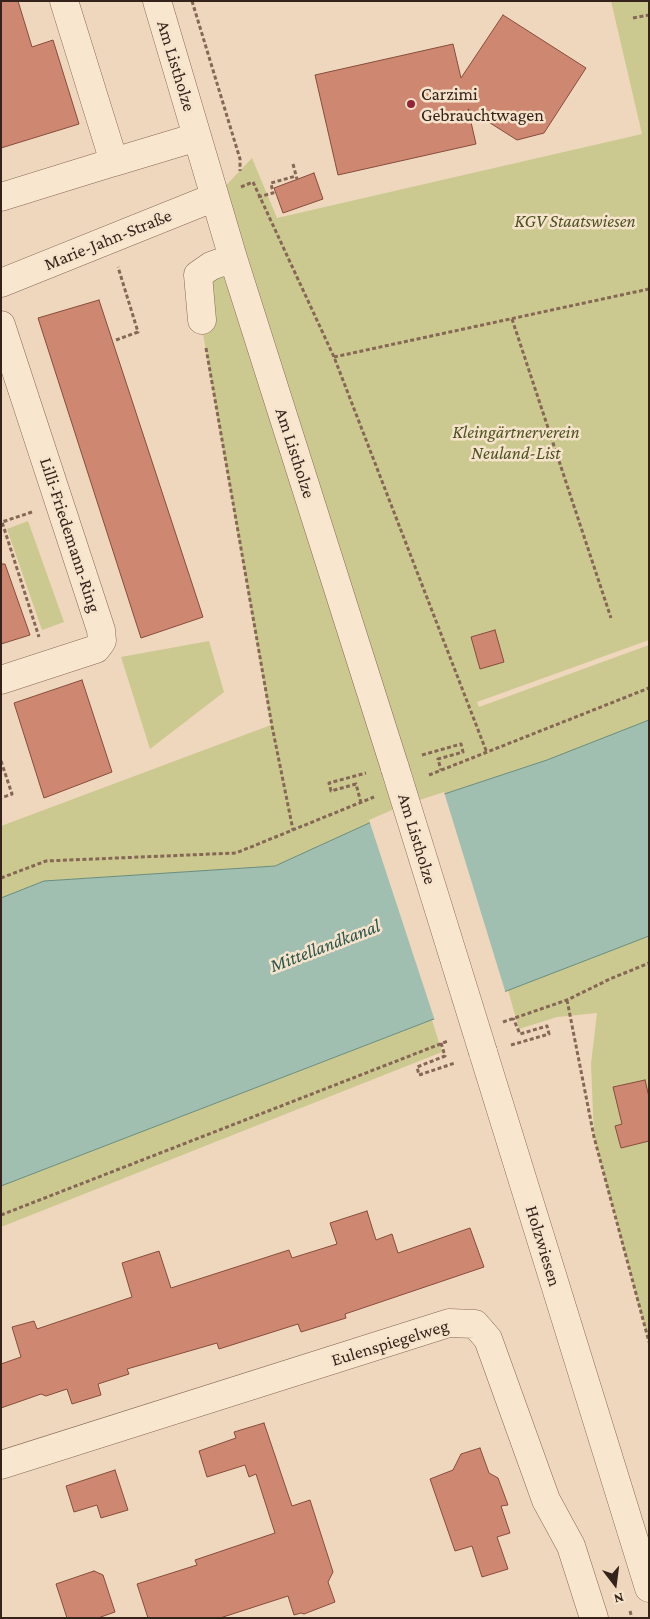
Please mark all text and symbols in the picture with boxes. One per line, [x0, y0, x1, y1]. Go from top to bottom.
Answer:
street label: Am Listholze [152, 18, 200, 114]
place label: Carzimi Gebrauchtwagen [421, 83, 544, 126]
marker: Carzimi Gebrauchtwagen [405, 98, 417, 110]
street label: Marie-Jahn-Straße [41, 205, 175, 275]
park label: KGV Staatswiesen [514, 210, 636, 232]
street label: Am Listholze [270, 405, 320, 501]
park label: Kleingärtnerverein Neuland-List [452, 421, 580, 464]
street label: Lilli-Friedemann-Ring [35, 455, 105, 615]
street label: Am Listholze [393, 791, 441, 887]
water label: Mittellandkanal [267, 915, 383, 977]
street label: Holzwiesen [520, 1203, 566, 1289]
street label: Eulenspiegelweg [329, 1315, 451, 1371]
north arrow [590, 1559, 640, 1609]
text: N [612, 1590, 626, 1607]

